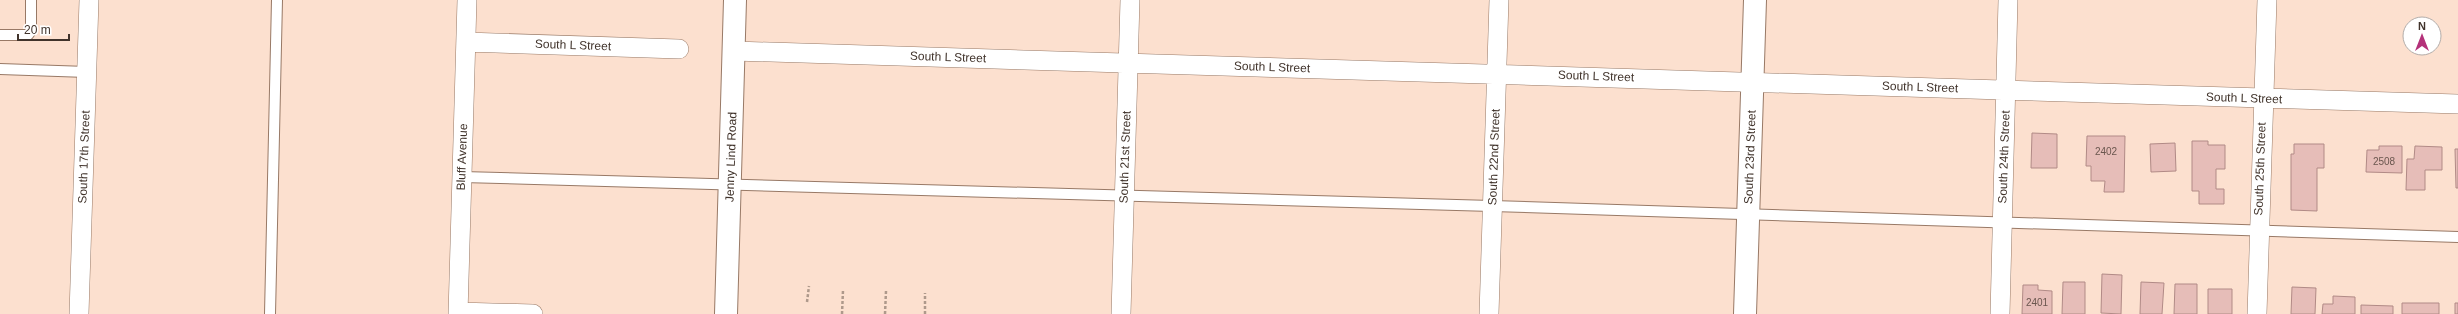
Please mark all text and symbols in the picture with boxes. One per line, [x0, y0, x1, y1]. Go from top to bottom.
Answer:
scale bar [18, 16, 69, 42]
north arrow [2402, 16, 2442, 56]
text: N [2418, 20, 2426, 32]
text: 20 m [24, 23, 51, 37]
street label: South L Street [535, 37, 612, 53]
street label: South L Street [910, 49, 987, 65]
street label: South L Street [1234, 59, 1311, 75]
street label: South L Street [1558, 68, 1635, 84]
street label: South L Street [1882, 79, 1959, 95]
street label: South L Street [2206, 90, 2283, 106]
street label: South 22nd Street [1485, 108, 1503, 206]
street label: South 17th Street [75, 109, 93, 204]
street label: South 23rd Street [1741, 109, 1759, 204]
street label: South 24th Street [1995, 109, 2013, 204]
street label: South 21st Street [1116, 110, 1134, 204]
street label: Jenny Lind Road [722, 112, 740, 202]
street label: South 25th Street [2251, 121, 2269, 216]
street label: Bluff Avenue [454, 123, 470, 191]
house number: 2402 [2095, 146, 2118, 157]
house number: 2508 [2373, 156, 2396, 167]
house number: 2401 [2026, 297, 2049, 308]

